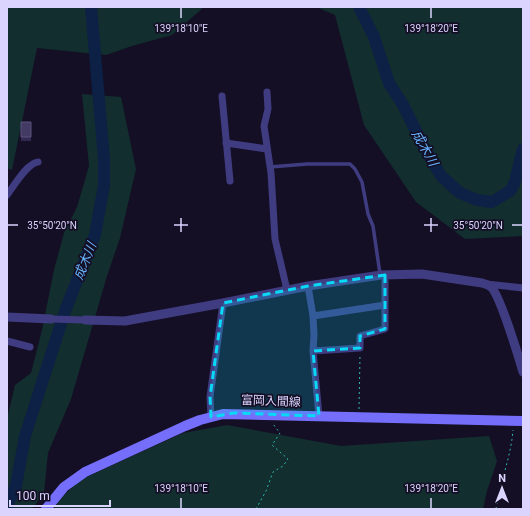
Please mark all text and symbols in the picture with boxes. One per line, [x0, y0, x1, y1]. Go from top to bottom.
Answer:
text: 139°18'10"E [154, 23, 208, 34]
text: 139°18'20"E [404, 23, 458, 34]
water label: 成木川 [409, 127, 442, 170]
text: 35°50'20"N [27, 220, 77, 231]
text: 35°50'20"N [453, 220, 503, 231]
water label: 成木川 [71, 238, 100, 282]
street label: 富岡入間線 [241, 393, 301, 409]
north arrow [482, 468, 522, 508]
text: N [498, 472, 506, 485]
scale bar [10, 482, 110, 508]
text: 139°18'10"E [154, 483, 208, 494]
text: 139°18'20"E [404, 483, 458, 494]
text: 100 m [16, 489, 50, 503]

